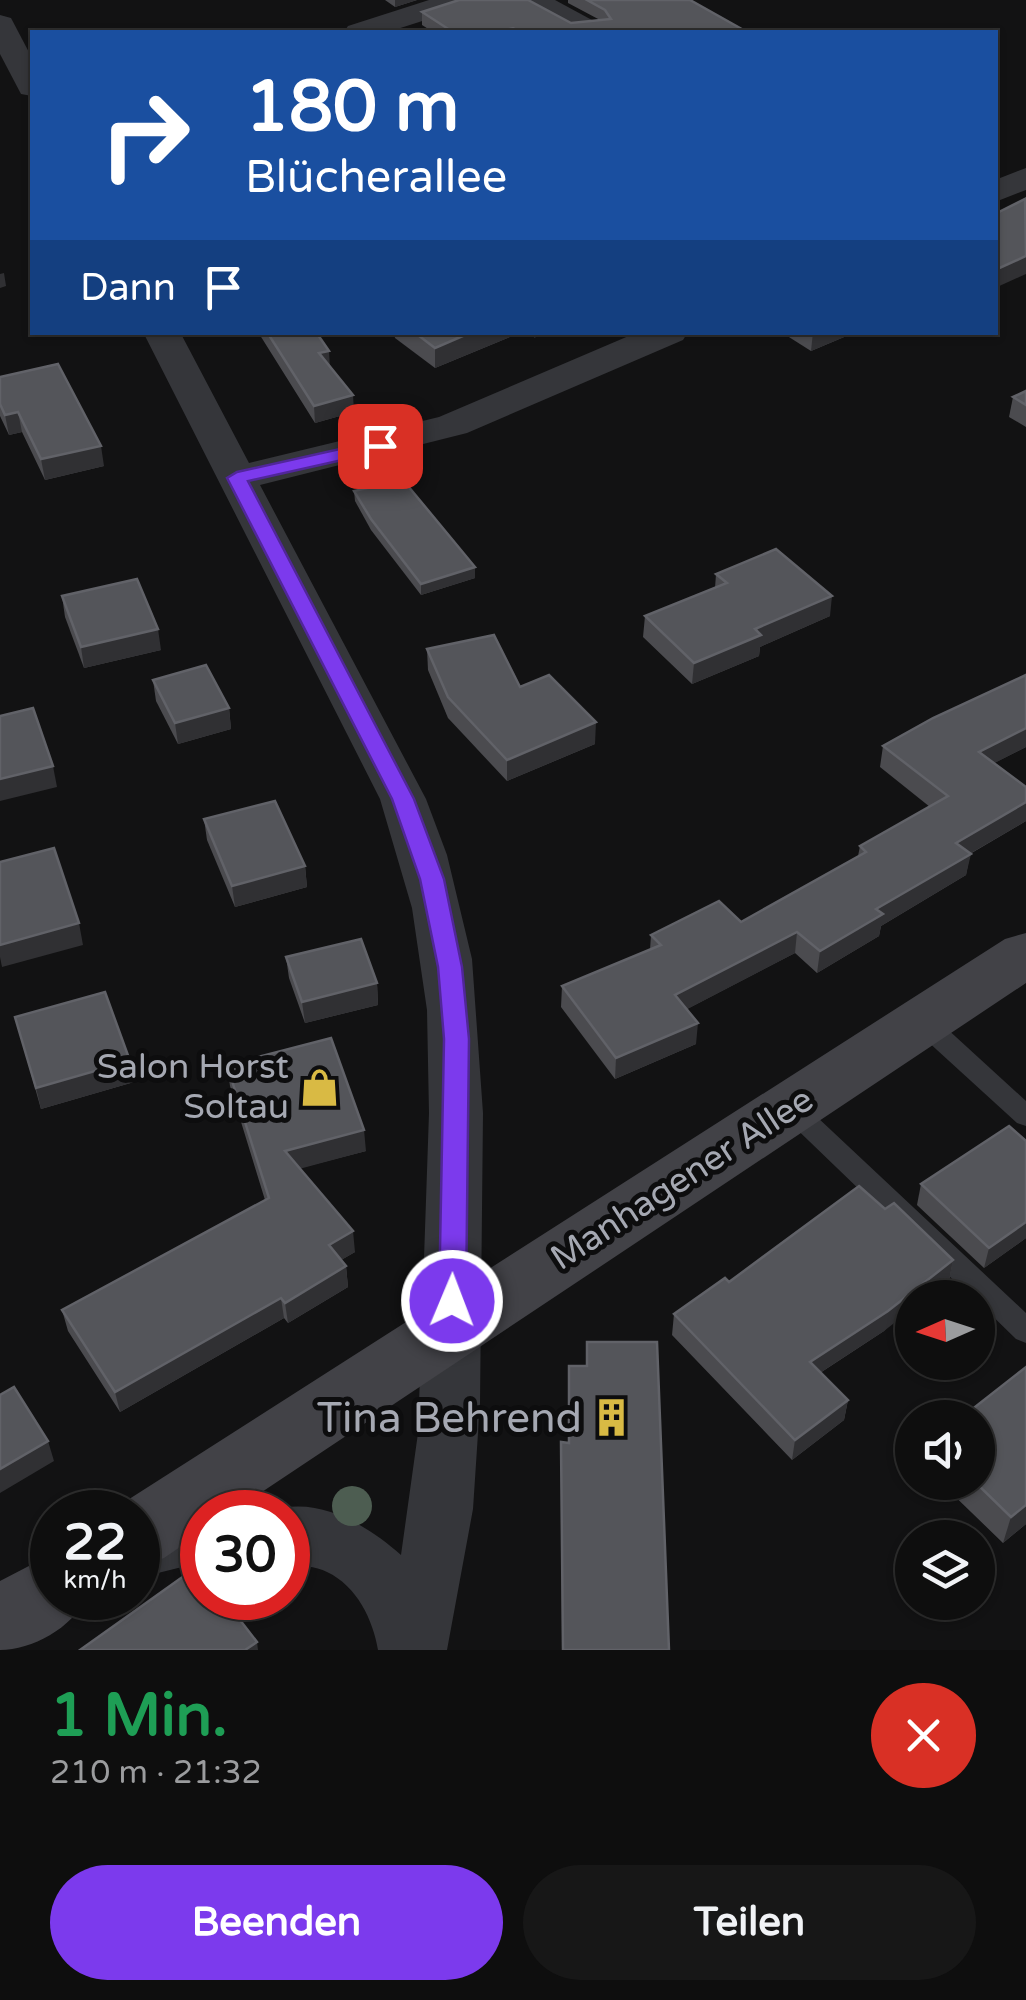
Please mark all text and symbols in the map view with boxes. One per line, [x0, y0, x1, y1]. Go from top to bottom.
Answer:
text: 180 m [245, 66, 459, 150]
icon: right [80, 70, 210, 200]
text: Blücherallee [245, 151, 507, 205]
icon: arrive [196, 260, 251, 315]
text: Dann [80, 265, 176, 311]
pin [338, 404, 423, 489]
icon: arrive [353, 419, 408, 474]
place label: Salon Horst Soltau [97, 1046, 289, 1128]
shop icon: Salon Horst Soltau [298, 1066, 340, 1108]
street label: Manhagener Allee [543, 1079, 821, 1279]
position arrow [400, 1249, 504, 1353]
north arrow [895, 1280, 995, 1380]
map controls [895, 1280, 995, 1620]
place label: Tina Behrend [317, 1393, 582, 1444]
building icon: Tina Behrend [591, 1397, 633, 1439]
button: sound [895, 1400, 995, 1500]
speed limit sign: 30 [180, 1490, 310, 1620]
text: 22 [64, 1513, 126, 1573]
button: layers [895, 1520, 995, 1620]
text: km/h [64, 1565, 126, 1595]
text: 1 Min. [50, 1680, 228, 1752]
button: close [871, 1683, 976, 1788]
text: 210 m · 21:32 [50, 1754, 262, 1792]
button: Beenden [50, 1865, 503, 1980]
button: Teilen [523, 1865, 976, 1980]

